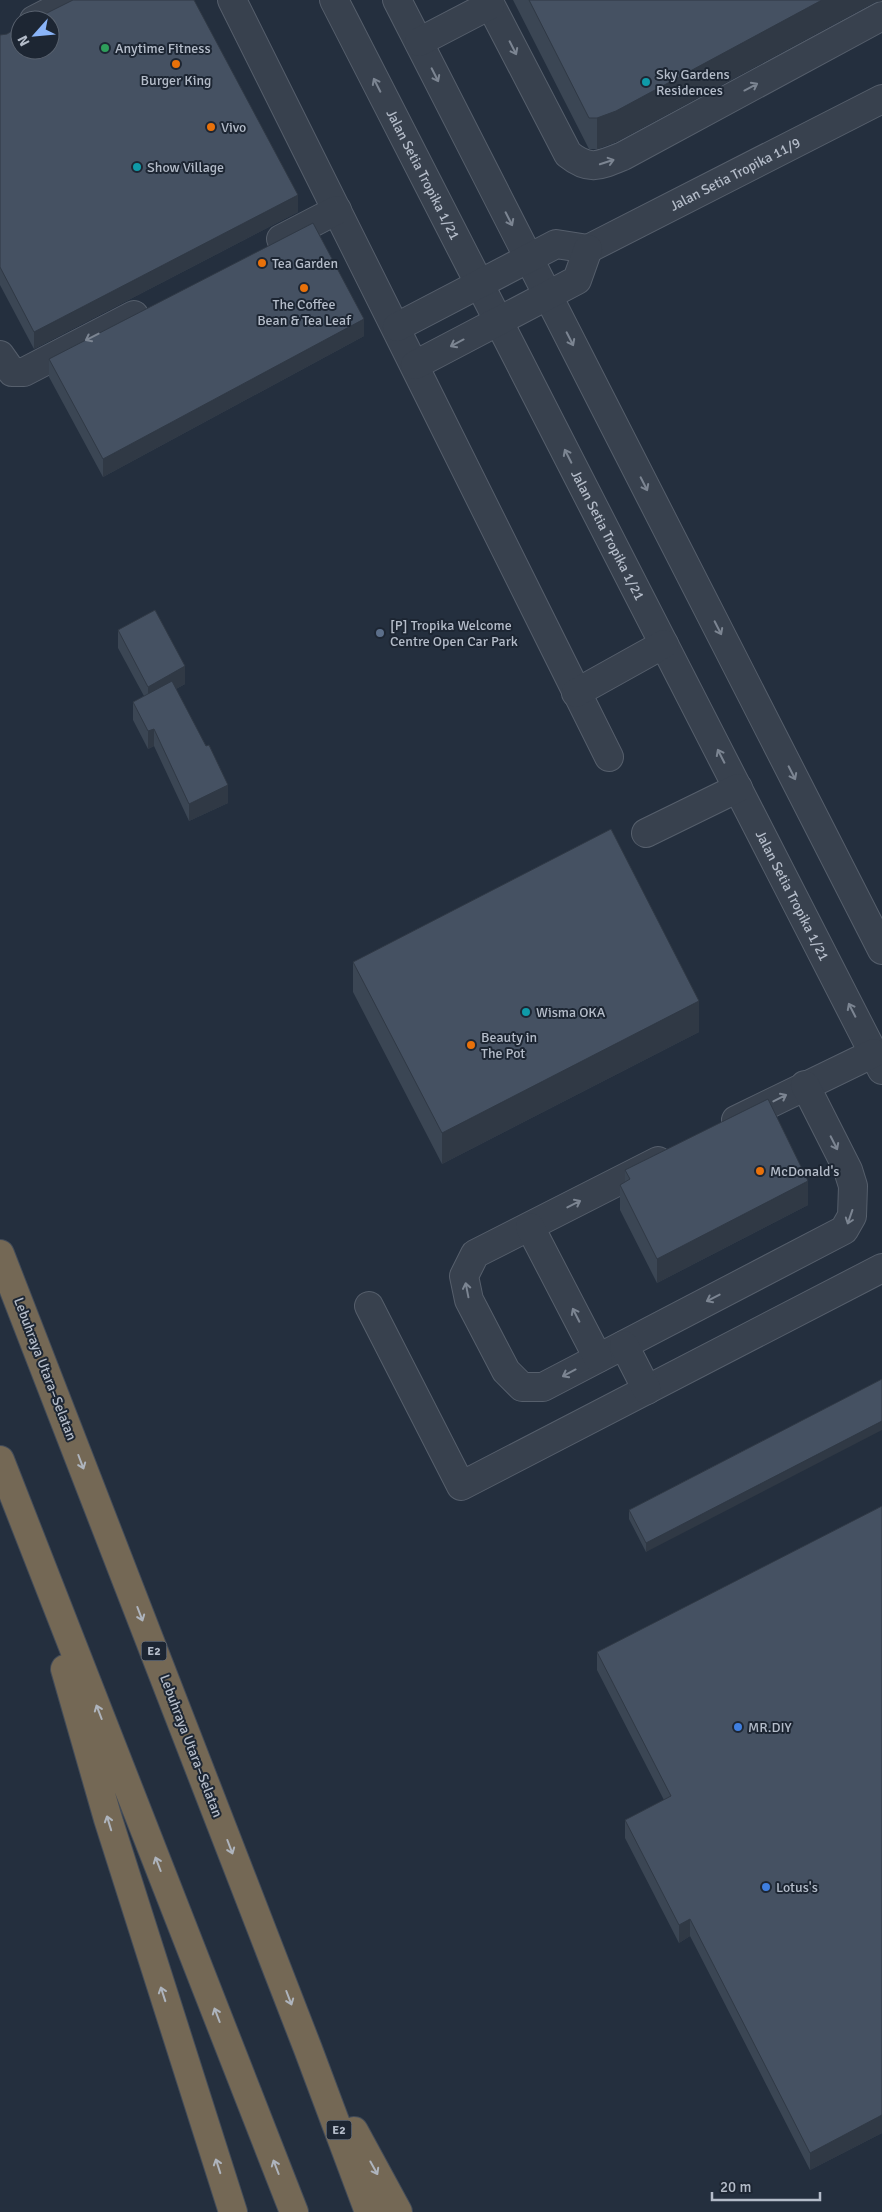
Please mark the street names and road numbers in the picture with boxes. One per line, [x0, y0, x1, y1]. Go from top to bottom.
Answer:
street label: Jalan Setia Tropika 1/21 [383, 106, 464, 243]
street label: Jalan Setia Tropika 11/9 [667, 134, 803, 214]
street label: Jalan Setia Tropika 1/21 [568, 467, 648, 603]
street label: Jalan Setia Tropika 1/21 [752, 827, 833, 963]
street label: Lebuhraya Utara–Selatan [10, 1295, 80, 1443]
road number: E2 [142, 1642, 166, 1660]
street label: Lebuhraya Utara–Selatan [156, 1672, 226, 1820]
road number: E2 [326, 2120, 352, 2140]

